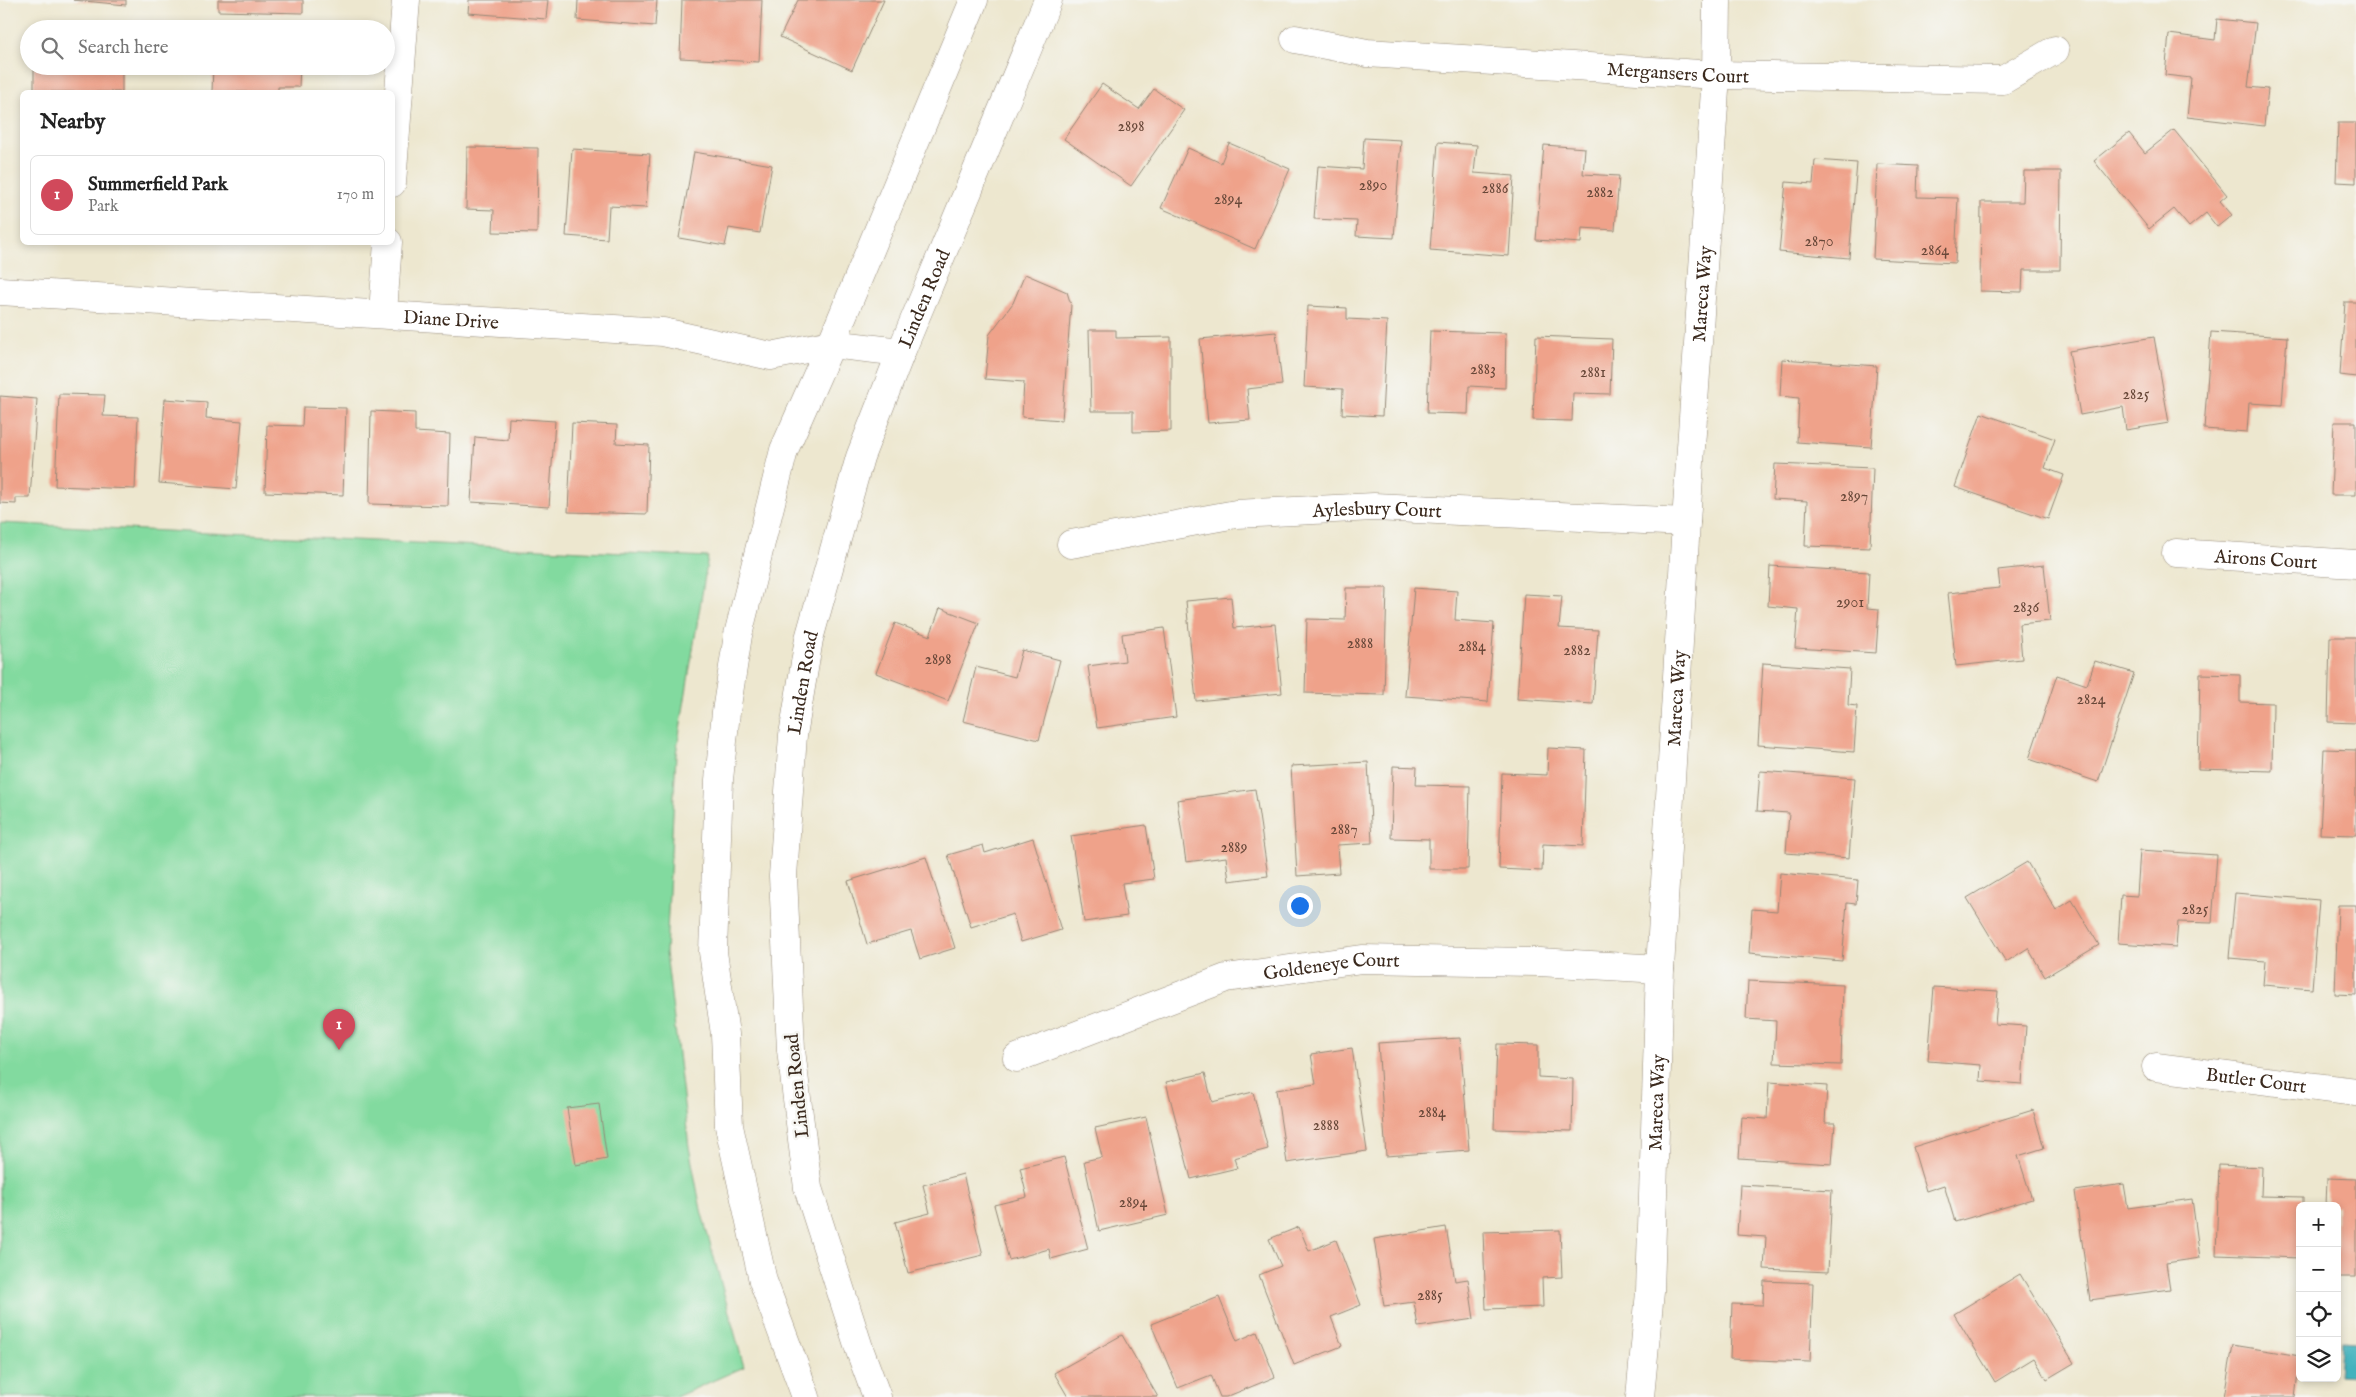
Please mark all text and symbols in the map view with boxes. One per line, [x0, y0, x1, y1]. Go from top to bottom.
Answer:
search box [20, 20, 395, 75]
icon: search [38, 34, 66, 62]
text: Search here [78, 36, 169, 60]
street label: Mergansers Court [1606, 58, 1750, 90]
text: Nearby [40, 109, 105, 136]
house number: 2898 [1117, 117, 1145, 137]
text: Summerfield Park [88, 173, 228, 197]
house number: 2890 [1359, 176, 1387, 196]
house number: 2886 [1482, 179, 1509, 199]
house number: 2882 [1586, 183, 1614, 203]
text: 1 [54, 185, 60, 205]
text: 170 m [337, 185, 374, 205]
house number: 2894 [1214, 190, 1242, 210]
text: Park [88, 197, 118, 217]
house number: 2870 [1804, 232, 1834, 252]
house number: 2864 [1921, 241, 1949, 261]
street label: Mareca Way [1688, 244, 1719, 343]
street label: Linden Road [894, 245, 957, 352]
street label: Diane Drive [402, 306, 500, 336]
house number: 2883 [1470, 360, 1496, 380]
house number: 2881 [1580, 363, 1606, 383]
house number: 2825 [2122, 385, 2150, 405]
house number: 2897 [1840, 487, 1868, 507]
street label: Aylesbury Court [1311, 497, 1443, 524]
street label: Airons Court [2212, 545, 2318, 576]
house number: 2901 [1836, 593, 1864, 613]
house number: 2836 [2013, 598, 2040, 618]
street label: Linden Road [783, 627, 825, 736]
house number: 2888 [1347, 634, 1373, 654]
house number: 2884 [1458, 637, 1486, 657]
house number: 2882 [1563, 641, 1591, 661]
street label: Mareca Way [1663, 649, 1693, 747]
house number: 2898 [924, 650, 952, 670]
house number: 2824 [2076, 690, 2106, 710]
house number: 2887 [1330, 820, 1358, 840]
house number: 2889 [1220, 838, 1248, 858]
your location [1287, 893, 1313, 919]
house number: 2825 [2181, 900, 2209, 920]
street label: Goldeneye Court [1262, 949, 1400, 987]
pin: 1 [323, 1009, 355, 1050]
street label: Linden Road [780, 1032, 815, 1139]
street label: Mareca Way [1644, 1053, 1671, 1151]
street label: Butler Court [2204, 1063, 2308, 1100]
house number: 2884 [1418, 1103, 1446, 1123]
house number: 2888 [1313, 1116, 1339, 1136]
house number: 2894 [1119, 1193, 1147, 1213]
map controls [2296, 1202, 2341, 1382]
button: + [2296, 1202, 2341, 1247]
button: − [2296, 1247, 2341, 1292]
house number: 2885 [1417, 1286, 1443, 1306]
button: locate [2296, 1292, 2341, 1337]
button: layers [2296, 1337, 2341, 1382]

